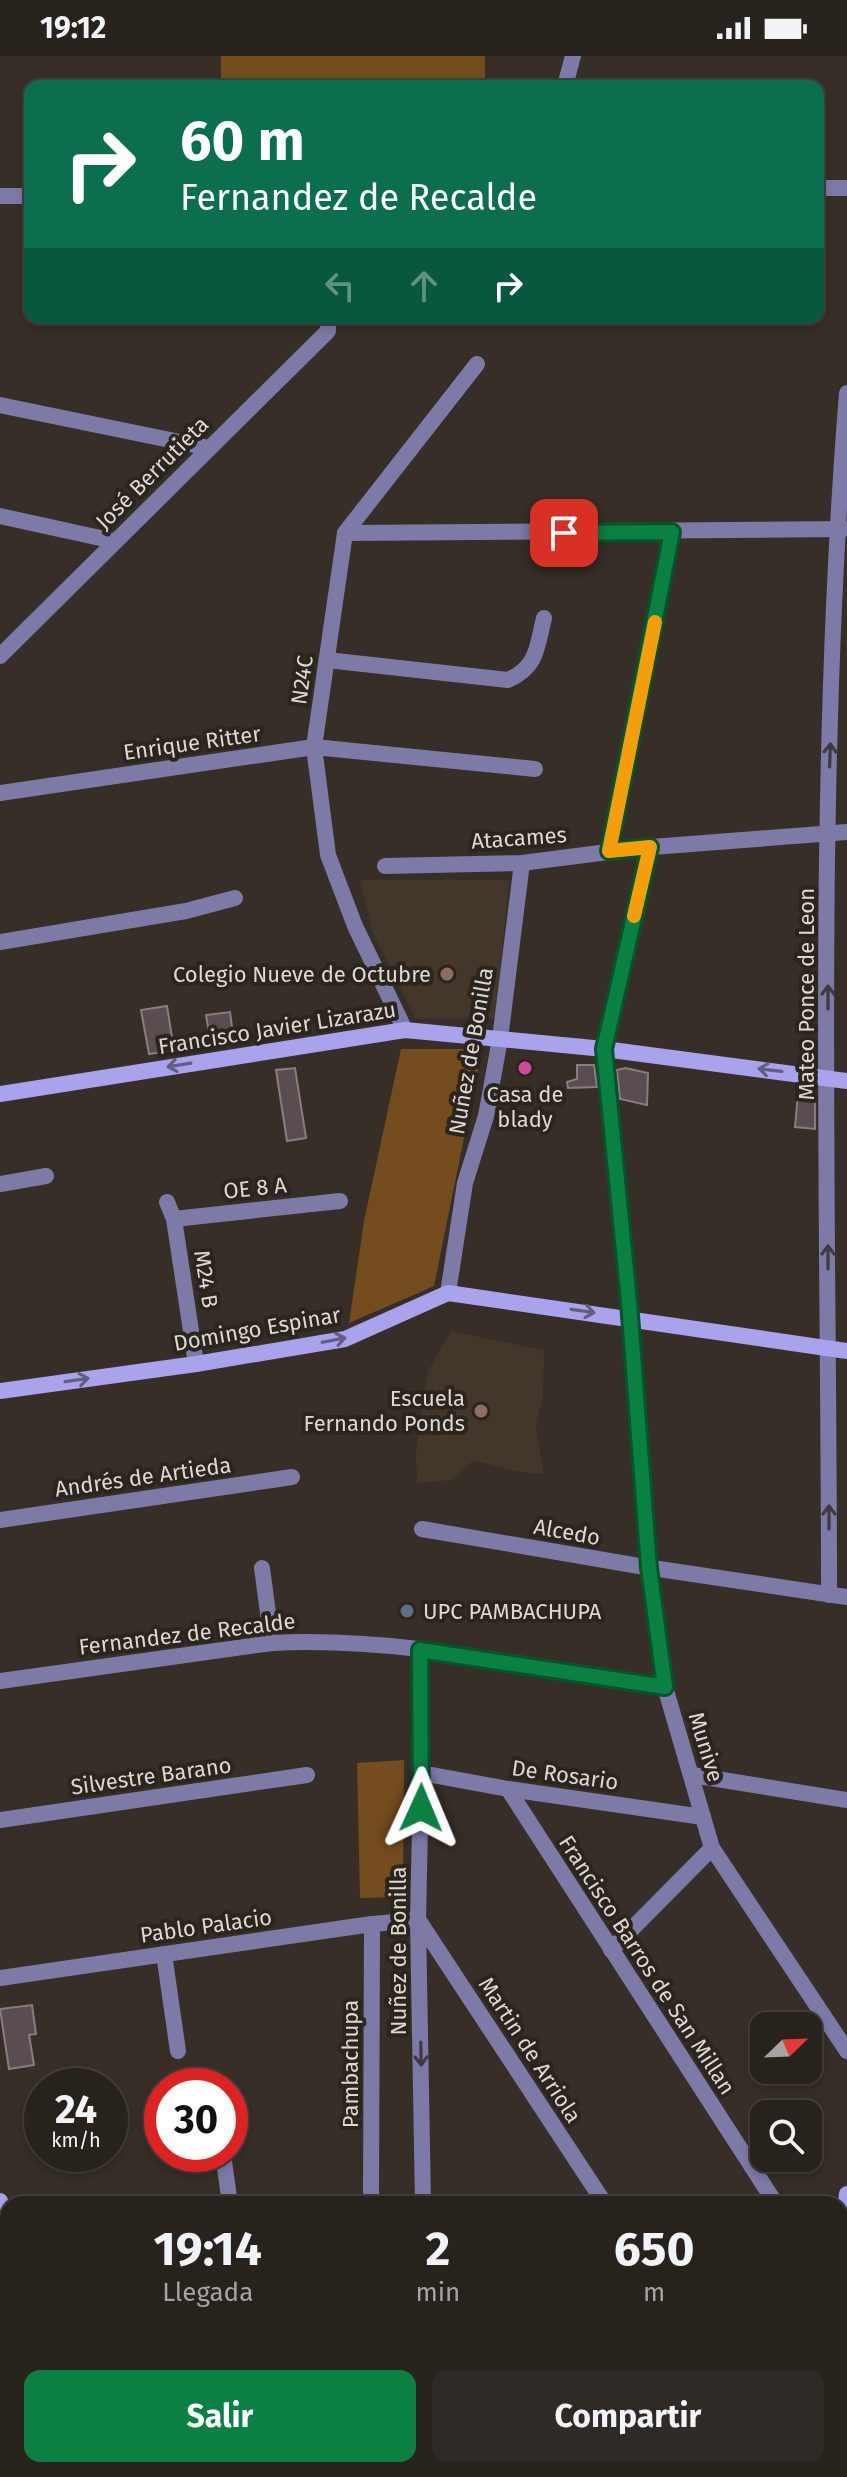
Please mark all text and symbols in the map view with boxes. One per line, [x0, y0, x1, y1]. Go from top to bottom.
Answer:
text: 19:12 [40, 10, 106, 46]
text: 60 m [180, 108, 305, 175]
icon: right [48, 112, 152, 216]
text: Fernandez de Recalde [180, 176, 537, 220]
icon: left [318, 264, 362, 308]
icon: ahead [402, 264, 446, 308]
icon: right [486, 264, 530, 308]
street label: José Berrutieta [90, 411, 214, 535]
pin [530, 499, 598, 567]
icon: arrive [542, 511, 586, 555]
street label: N24C [285, 654, 319, 706]
street label: Enrique Ritter [122, 720, 263, 766]
one-way arrow [823, 742, 838, 769]
street label: Atacames [470, 821, 568, 855]
street label: Mateo Ponce de Leon [793, 888, 820, 1100]
place label: Colegio Nueve de Octubre [173, 961, 431, 988]
marker: Colegio Nueve de Octubre [438, 965, 456, 983]
street label: Nuñez de Bonilla [443, 965, 499, 1137]
one-way arrow [820, 984, 836, 1011]
street label: Francisco Javier Lizarazu [156, 996, 398, 1060]
one-way arrow [167, 1059, 192, 1074]
marker: Casa de blady [516, 1059, 534, 1077]
one-way arrow [758, 1062, 783, 1077]
place label: Casa de blady [487, 1081, 563, 1133]
street label: OE 8 A [222, 1171, 288, 1205]
one-way arrow [820, 1244, 836, 1271]
street label: M24 B [188, 1248, 224, 1310]
street label: Domingo Espinar [171, 1301, 343, 1357]
one-way arrow [570, 1304, 595, 1319]
one-way arrow [321, 1332, 346, 1347]
one-way arrow [64, 1372, 89, 1387]
place label: Escuela Fernando Ponds [304, 1385, 465, 1437]
marker: Escuela Fernando Ponds [472, 1402, 490, 1420]
street label: Andrés de Artieda [53, 1451, 233, 1503]
one-way arrow [821, 1504, 837, 1531]
street label: Alcedo [532, 1513, 602, 1551]
place label: UPC PAMBACHUPA [423, 1598, 602, 1625]
marker: UPC PAMBACHUPA [398, 1602, 416, 1620]
street label: Fernandez de Recalde [77, 1607, 297, 1661]
street label: Munive [683, 1709, 729, 1785]
street label: Silvestre Barano [69, 1751, 233, 1801]
street label: De Rosario [510, 1754, 620, 1796]
position arrow [379, 1766, 463, 1850]
street label: Francisco Barros de San Millan [553, 1830, 741, 2100]
street label: Nuñez de Bonilla [385, 1866, 412, 2036]
street label: Pablo Palacio [138, 1903, 274, 1949]
street label: Martin de Arriola [473, 1972, 587, 2128]
street label: Pambachupa [337, 2000, 364, 2128]
north arrow [750, 2012, 822, 2084]
map controls [750, 2012, 822, 2172]
one-way arrow [413, 2040, 428, 2067]
speed limit sign: 30 [144, 2068, 248, 2172]
text: 24 [55, 2086, 97, 2134]
button: search [750, 2100, 822, 2172]
text: km/h [51, 2128, 101, 2152]
text: 19:14 [154, 2220, 262, 2278]
text: 2 [425, 2220, 450, 2278]
text: 650 [614, 2220, 694, 2278]
text: Llegada [162, 2277, 253, 2308]
text: min [415, 2277, 460, 2308]
text: m [643, 2277, 665, 2308]
button: Salir [24, 2370, 416, 2462]
button: Compartir [432, 2370, 824, 2462]

